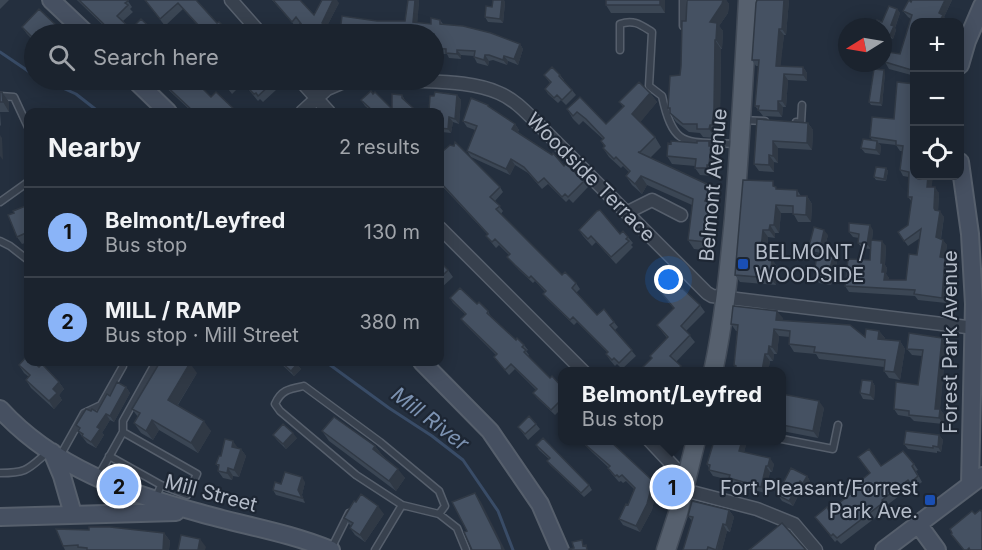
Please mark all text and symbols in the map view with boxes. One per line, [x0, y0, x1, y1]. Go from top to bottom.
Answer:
north arrow [838, 18, 892, 72]
map controls [910, 18, 964, 180]
button: + [910, 18, 964, 72]
search box [24, 24, 444, 90]
icon: search [45, 41, 78, 74]
text: Search here [93, 44, 219, 70]
button: − [910, 72, 964, 126]
street label: Woodside Terrace [522, 108, 660, 246]
street label: Belmont Avenue [694, 108, 732, 262]
button: locate [910, 126, 964, 180]
text: Nearby [48, 132, 141, 163]
text: 2 results [339, 135, 420, 159]
text: Belmont/Leyfred [105, 207, 285, 233]
text: 1 [63, 220, 72, 244]
text: 130 m [364, 220, 420, 244]
text: Bus stop [105, 233, 187, 257]
place label: BELMONT / WOODSIDE [755, 240, 866, 287]
street label: Forest Park Avenue [938, 250, 962, 434]
marker: BELMONT / WOODSIDE [736, 257, 750, 271]
your location [654, 265, 683, 294]
text: MILL / RAMP [105, 297, 241, 323]
text: 2 [61, 310, 74, 334]
text: 380 m [360, 310, 420, 334]
text: Bus stop · Mill Street [105, 323, 299, 347]
popup [558, 367, 786, 445]
water label: Mill River [387, 381, 475, 456]
text: Belmont/Leyfred [582, 381, 762, 407]
text: Bus stop [582, 407, 664, 431]
pin: 2 [100, 464, 138, 508]
pin: 1 [652, 464, 692, 510]
street label: Mill Street [162, 469, 260, 517]
place label: Fort Pleasant/Forrest Park Ave. [720, 476, 918, 523]
marker: Fort Pleasant/Forrest Park Ave. [923, 493, 937, 507]

